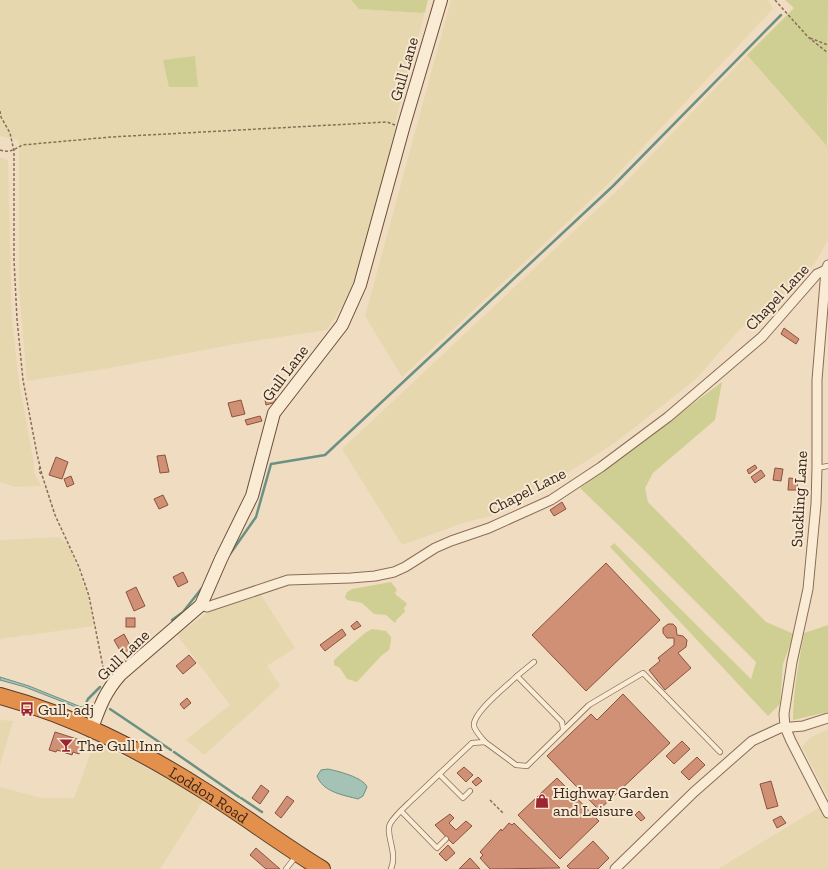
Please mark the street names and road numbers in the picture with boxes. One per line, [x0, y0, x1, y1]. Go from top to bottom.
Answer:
street label: Gull Lane [386, 35, 422, 103]
street label: Chapel Lane [741, 260, 813, 334]
street label: Gull Lane [258, 341, 312, 405]
street label: Suckling Lane [787, 450, 811, 548]
street label: Chapel Lane [485, 463, 569, 519]
street label: Gull Lane [93, 625, 153, 685]
street label: Loddon Road [166, 762, 252, 827]

